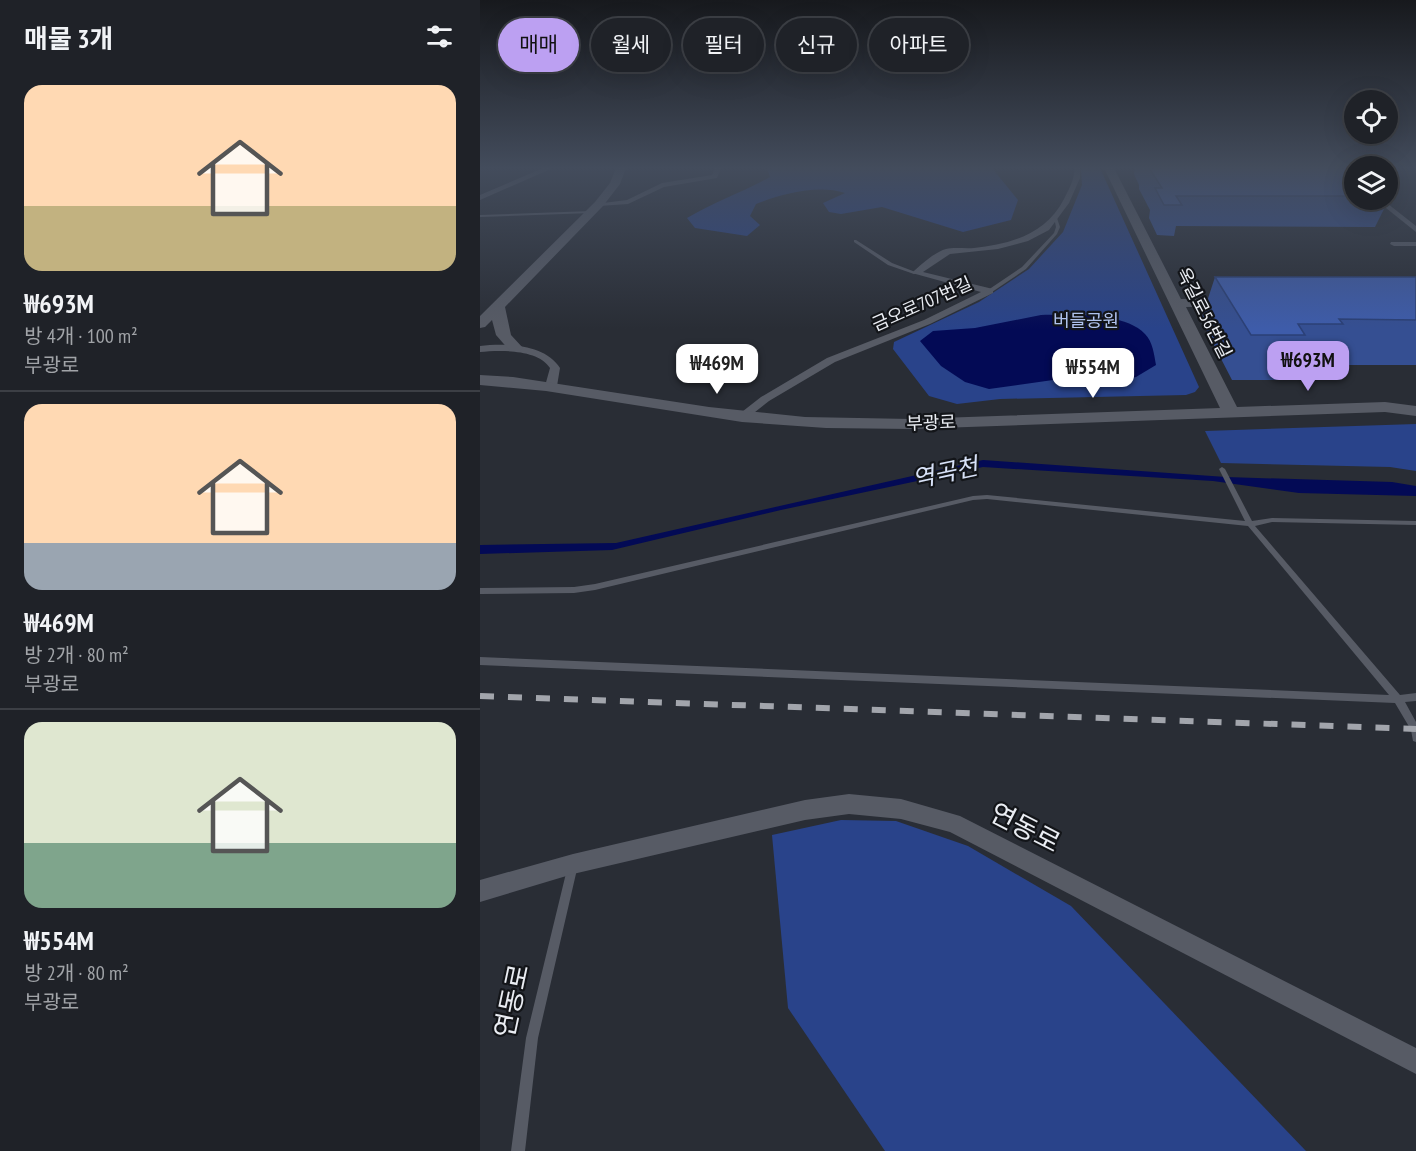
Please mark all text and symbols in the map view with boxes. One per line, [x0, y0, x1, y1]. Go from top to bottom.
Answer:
chip: 매매 [498, 18, 579, 72]
chip: 월세 [591, 18, 671, 72]
chip: 필터 [683, 18, 764, 72]
chip: 신규 [776, 18, 857, 72]
chip: 아파트 [869, 18, 969, 72]
icon: filters [423, 20, 456, 53]
text: 매물 3개 [24, 22, 114, 55]
map controls [1344, 90, 1398, 210]
button: locate [1344, 90, 1398, 144]
icon: home [186, 124, 294, 232]
button: layers [1344, 156, 1398, 210]
street label: 옥길로56번길 [1172, 263, 1237, 362]
street label: 금오로707번길 [868, 271, 975, 336]
text: ₩693M [24, 287, 94, 320]
park label: 버들공원 [1053, 309, 1119, 332]
text: 방 4개 · 100 m² [24, 323, 138, 349]
pin: ₩693M [1266, 341, 1350, 392]
pin: ₩469M [675, 344, 759, 395]
text: ₩693M [1281, 347, 1335, 373]
pin: ₩554M [1051, 348, 1135, 399]
text: ₩469M [690, 350, 744, 376]
text: 부광로 [24, 352, 79, 378]
text: ₩554M [1066, 354, 1120, 380]
street label: 부광로 [906, 410, 956, 435]
icon: home [186, 443, 294, 551]
water label: 역곡천 [909, 450, 983, 495]
text: ₩469M [24, 606, 94, 639]
text: 방 2개 · 80 m² [24, 642, 129, 668]
text: 부광로 [24, 671, 79, 697]
icon: home [186, 761, 294, 869]
street label: 연동로 [985, 795, 1066, 859]
text: ₩554M [24, 924, 94, 957]
text: 방 2개 · 80 m² [24, 960, 129, 986]
street label: 연동로 [487, 961, 535, 1041]
text: 부광로 [24, 989, 79, 1015]

